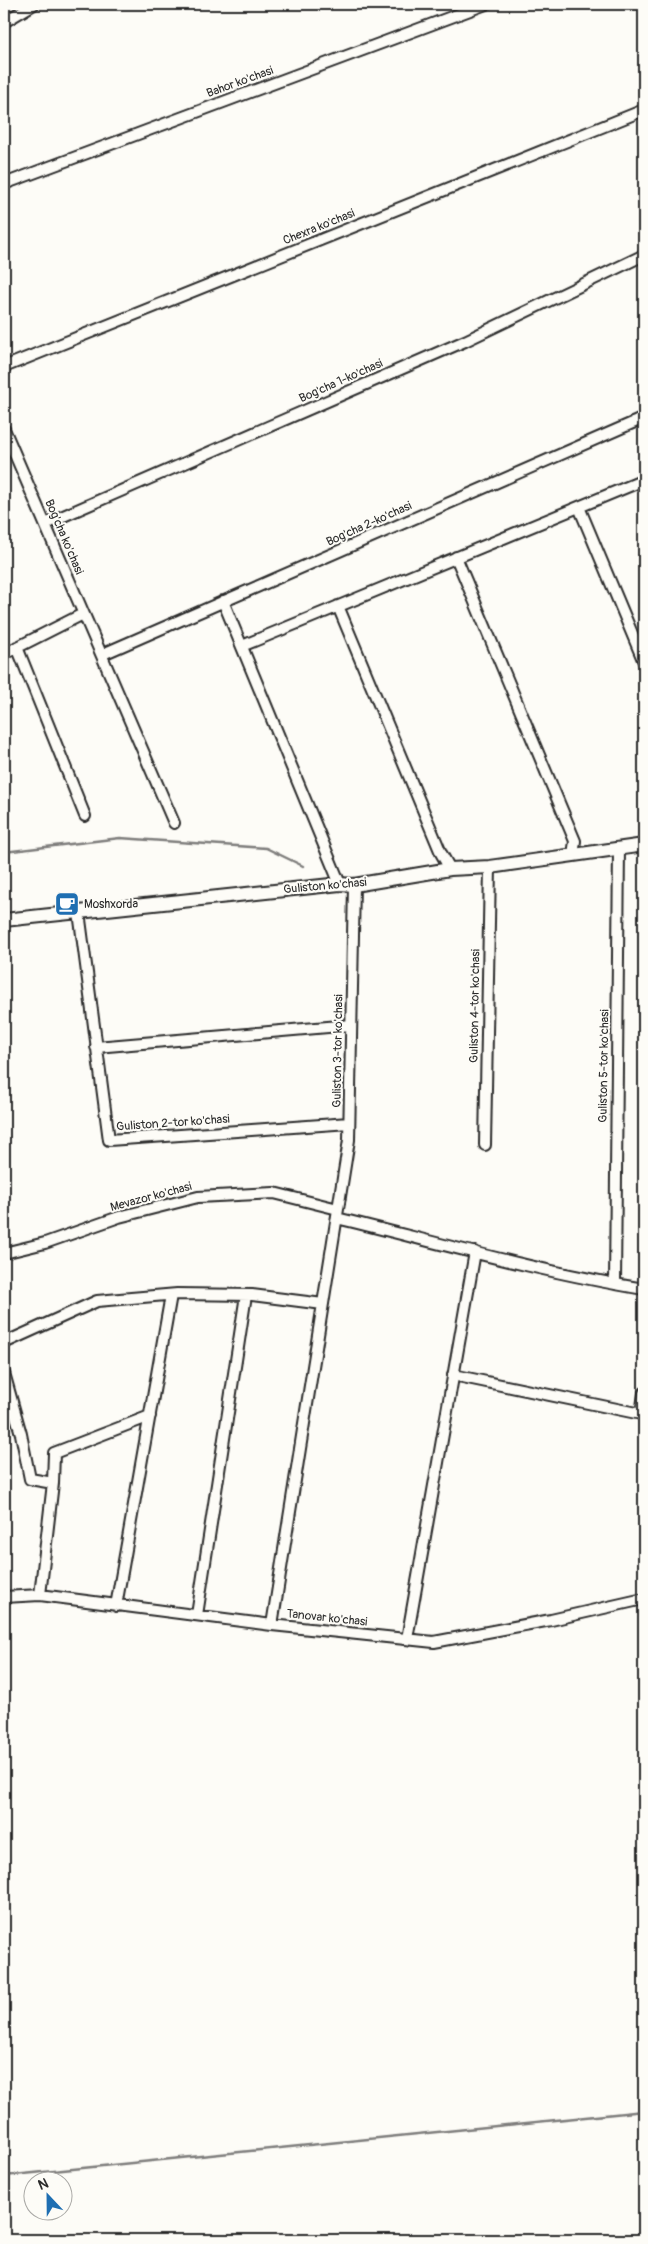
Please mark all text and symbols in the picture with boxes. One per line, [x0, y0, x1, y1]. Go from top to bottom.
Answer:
street label: Bahor ko'chasi [205, 63, 275, 101]
street label: Chexra ko'chasi [281, 206, 357, 248]
street label: Bog'cha 1-ko'chasi [297, 356, 385, 406]
street label: Bog'cha ko'chasi [41, 497, 87, 577]
street label: Bog'cha 2-ko'chasi [324, 498, 414, 550]
street label: Guliston ko'chasi [283, 875, 367, 897]
cafe icon: Moshxorda [54, 891, 80, 917]
place label: Moshxorda [84, 897, 138, 912]
street label: Guliston 4-tor ko'chasi [467, 949, 483, 1063]
street label: Guliston 3-tor ko'chasi [330, 994, 346, 1108]
street label: Guliston 5-tor ko'chasi [596, 1009, 612, 1123]
street label: Guliston 2-tor ko'chasi [116, 1112, 230, 1134]
street label: Mevazor ko'chasi [109, 1179, 193, 1215]
street label: Tanovar ko'chasi [286, 1606, 368, 1630]
north arrow [22, 2172, 72, 2222]
text: N [36, 2175, 51, 2194]

